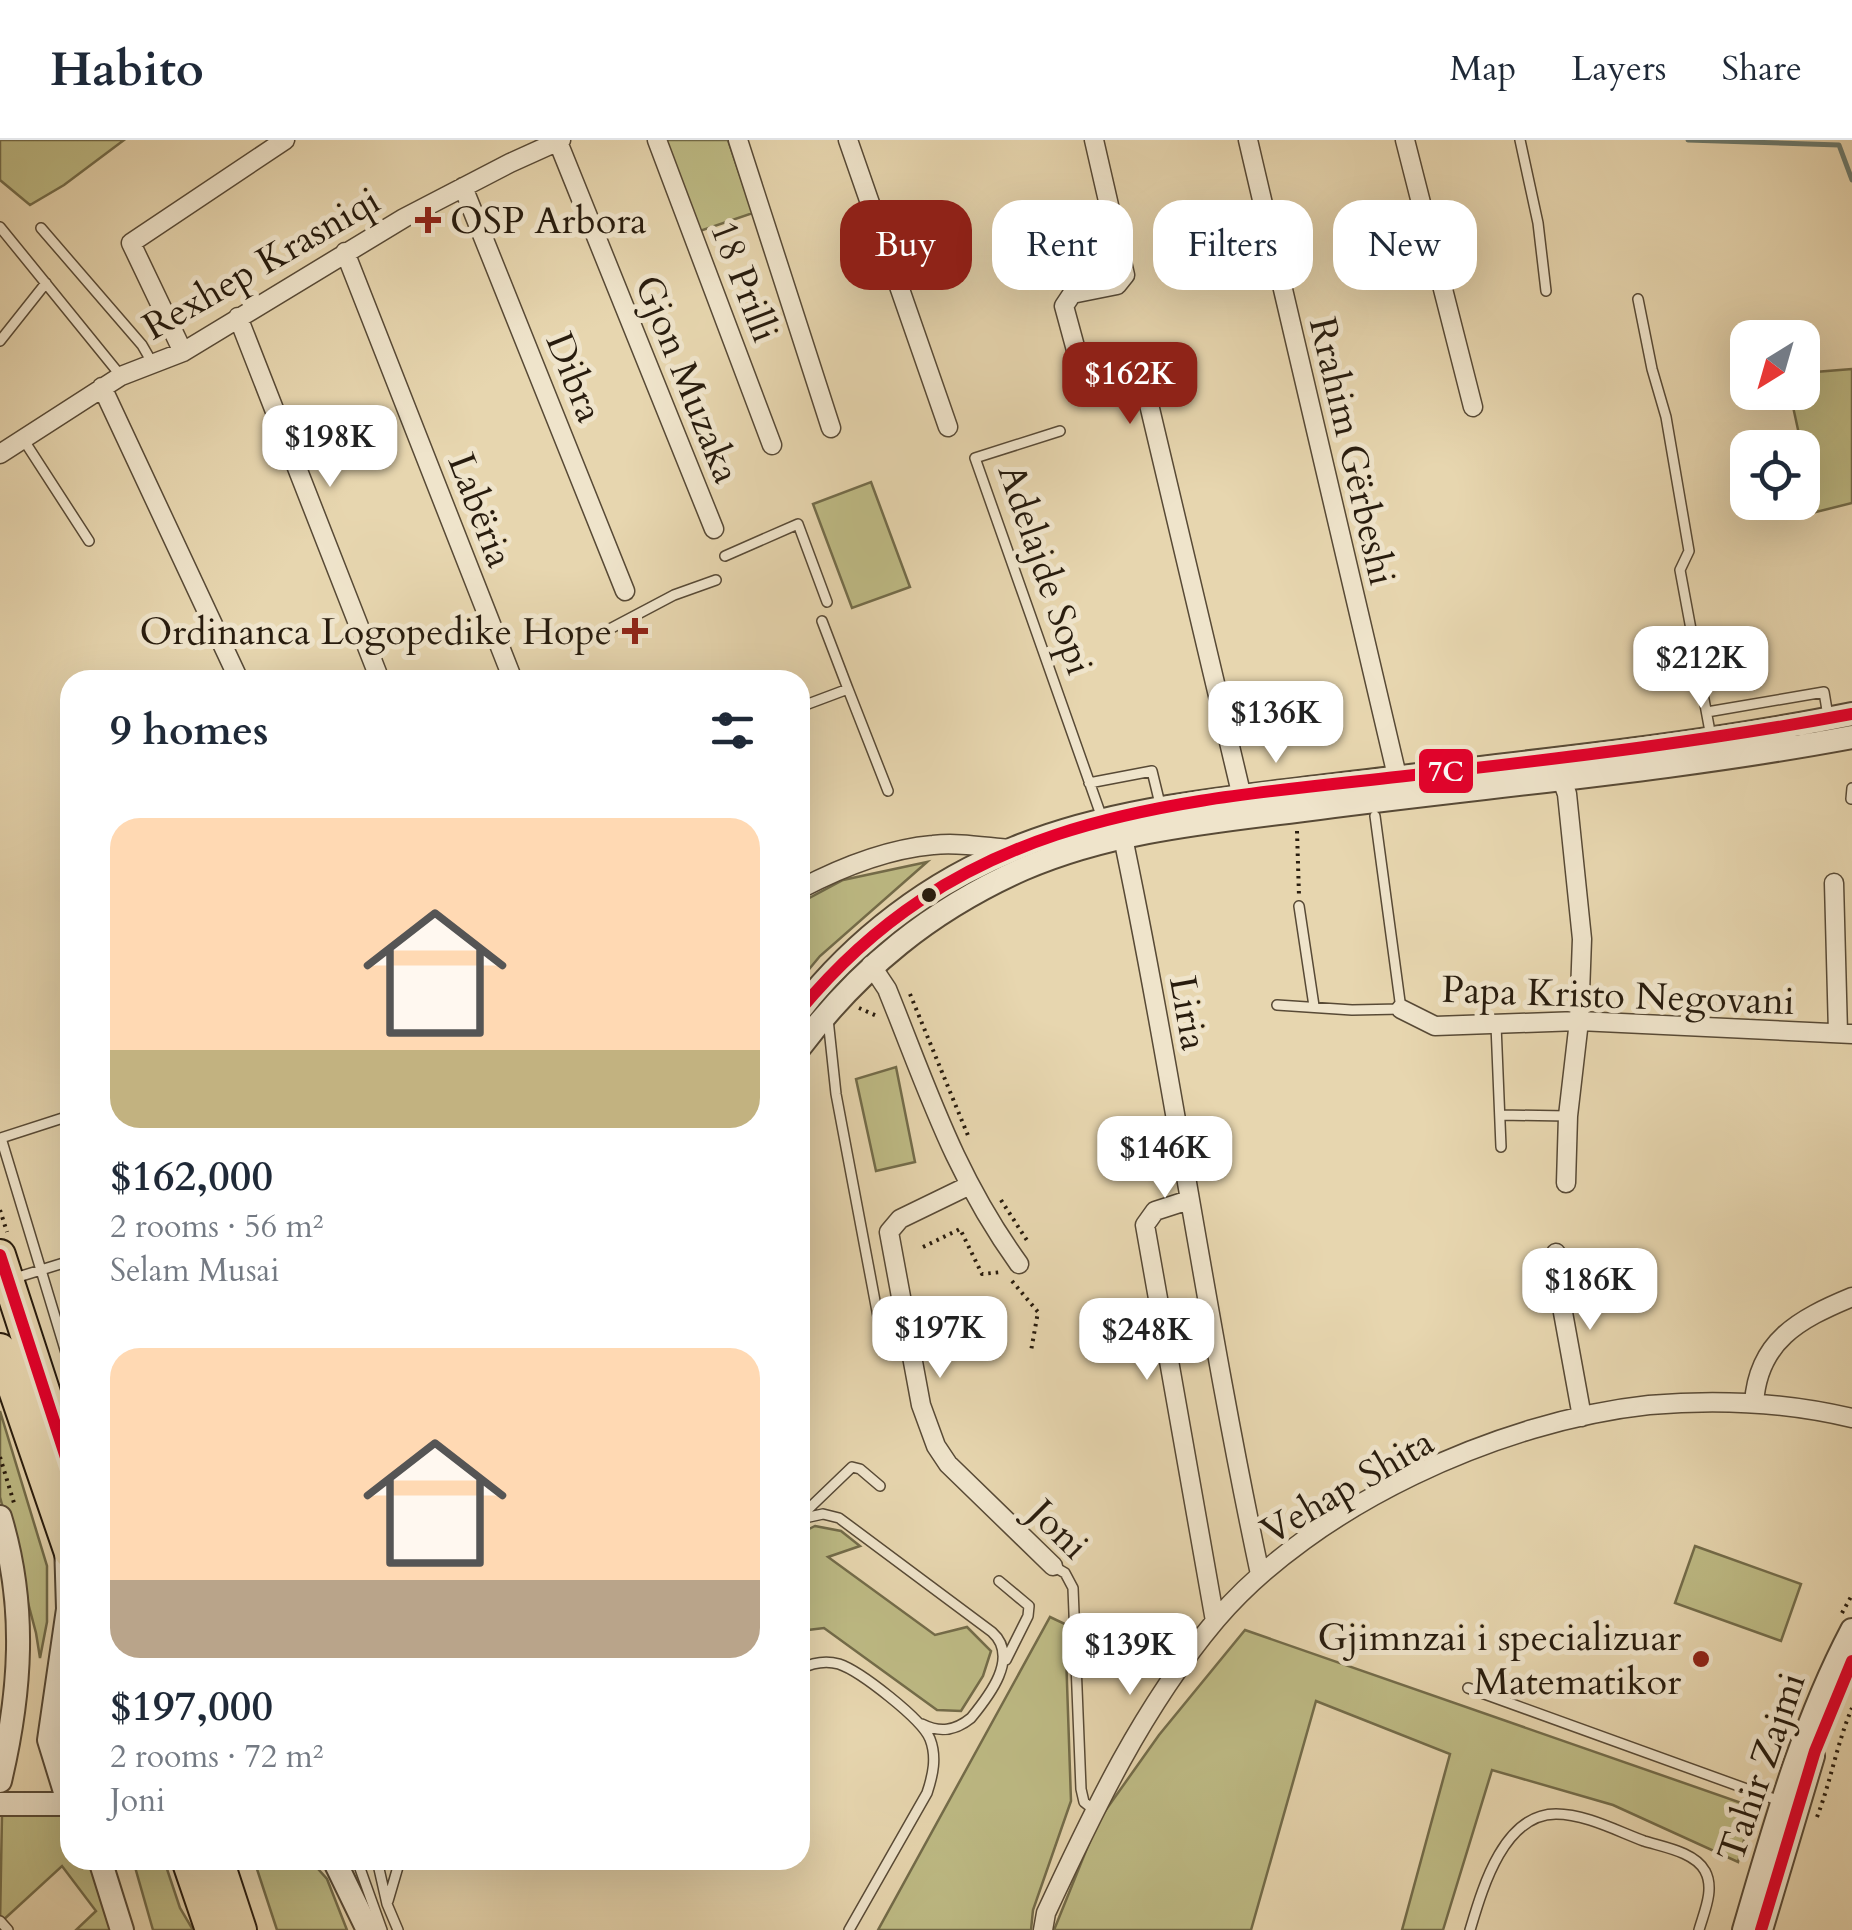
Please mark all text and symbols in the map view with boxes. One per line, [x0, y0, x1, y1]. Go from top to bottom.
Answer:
text: Habito [50, 37, 204, 102]
text: Map [1450, 45, 1516, 93]
text: Layers [1571, 45, 1666, 93]
text: Share [1721, 45, 1802, 93]
street label: Rexhep Krasniqi [134, 175, 389, 353]
place label: OSP Arbora [450, 195, 647, 247]
chip: Buy [840, 200, 972, 290]
chip: Rent [992, 200, 1133, 290]
chip: Filters [1153, 200, 1313, 290]
chip: New [1333, 200, 1477, 290]
marker: OSP Arbora [415, 207, 441, 233]
street label: 18 Prilli [697, 213, 791, 350]
street label: Gjon Muzaka [622, 268, 752, 491]
street label: Rrahim Gërbeshi [1296, 312, 1408, 590]
north arrow [1730, 320, 1820, 410]
map controls [1730, 320, 1820, 520]
street label: Dibra [533, 325, 615, 430]
pin: $162K [1060, 342, 1200, 427]
text: $162K [1084, 352, 1176, 396]
pin: $198K [260, 405, 400, 490]
text: $198K [284, 415, 376, 459]
button: locate [1730, 430, 1820, 520]
street label: Labëria [435, 446, 525, 575]
street label: Adelajde Sopi [985, 457, 1105, 682]
place label: Ordinanca Logopedike Hope [139, 606, 612, 658]
marker: Ordinanca Logopedike Hope [622, 618, 648, 644]
pin: $212K [1631, 626, 1771, 711]
text: $212K [1655, 636, 1747, 680]
pin: $136K [1206, 681, 1346, 766]
text: $136K [1230, 691, 1322, 735]
text: 9 homes [110, 702, 268, 759]
icon: filters [705, 703, 760, 758]
line badge: 7C [1417, 747, 1475, 795]
text: 7C [1428, 753, 1464, 791]
icon: home [345, 883, 525, 1063]
unlabelled marker [919, 885, 939, 905]
street label: Papa Kristo Negovani [1440, 964, 1795, 1028]
street label: Liria [1156, 972, 1220, 1054]
pin: $146K [1095, 1116, 1235, 1201]
text: $146K [1119, 1126, 1211, 1170]
text: $162,000 [110, 1148, 273, 1205]
text: 2 rooms · 56 m² [110, 1205, 323, 1249]
pin: $186K [1520, 1248, 1660, 1333]
text: Selam Musai [110, 1249, 279, 1293]
text: $186K [1544, 1258, 1636, 1302]
pin: $197K [870, 1296, 1010, 1381]
pin: $248K [1077, 1298, 1217, 1383]
text: $197K [894, 1306, 986, 1350]
text: $248K [1101, 1308, 1193, 1352]
icon: home [345, 1413, 525, 1593]
street label: Vehap Shita [1251, 1416, 1444, 1557]
street label: Joni [1013, 1485, 1100, 1571]
place label: Gjimnzai i specializuar Matematikor [1318, 1612, 1681, 1708]
pin: $139K [1060, 1613, 1200, 1698]
text: $139K [1084, 1623, 1176, 1667]
marker: Gjimnzai i specializuar Matematikor [1690, 1648, 1712, 1670]
street label: Tahir Zajmi [1705, 1666, 1819, 1869]
text: $197,000 [110, 1678, 273, 1735]
text: 2 rooms · 72 m² [110, 1735, 323, 1779]
text: Joni [110, 1779, 165, 1823]

